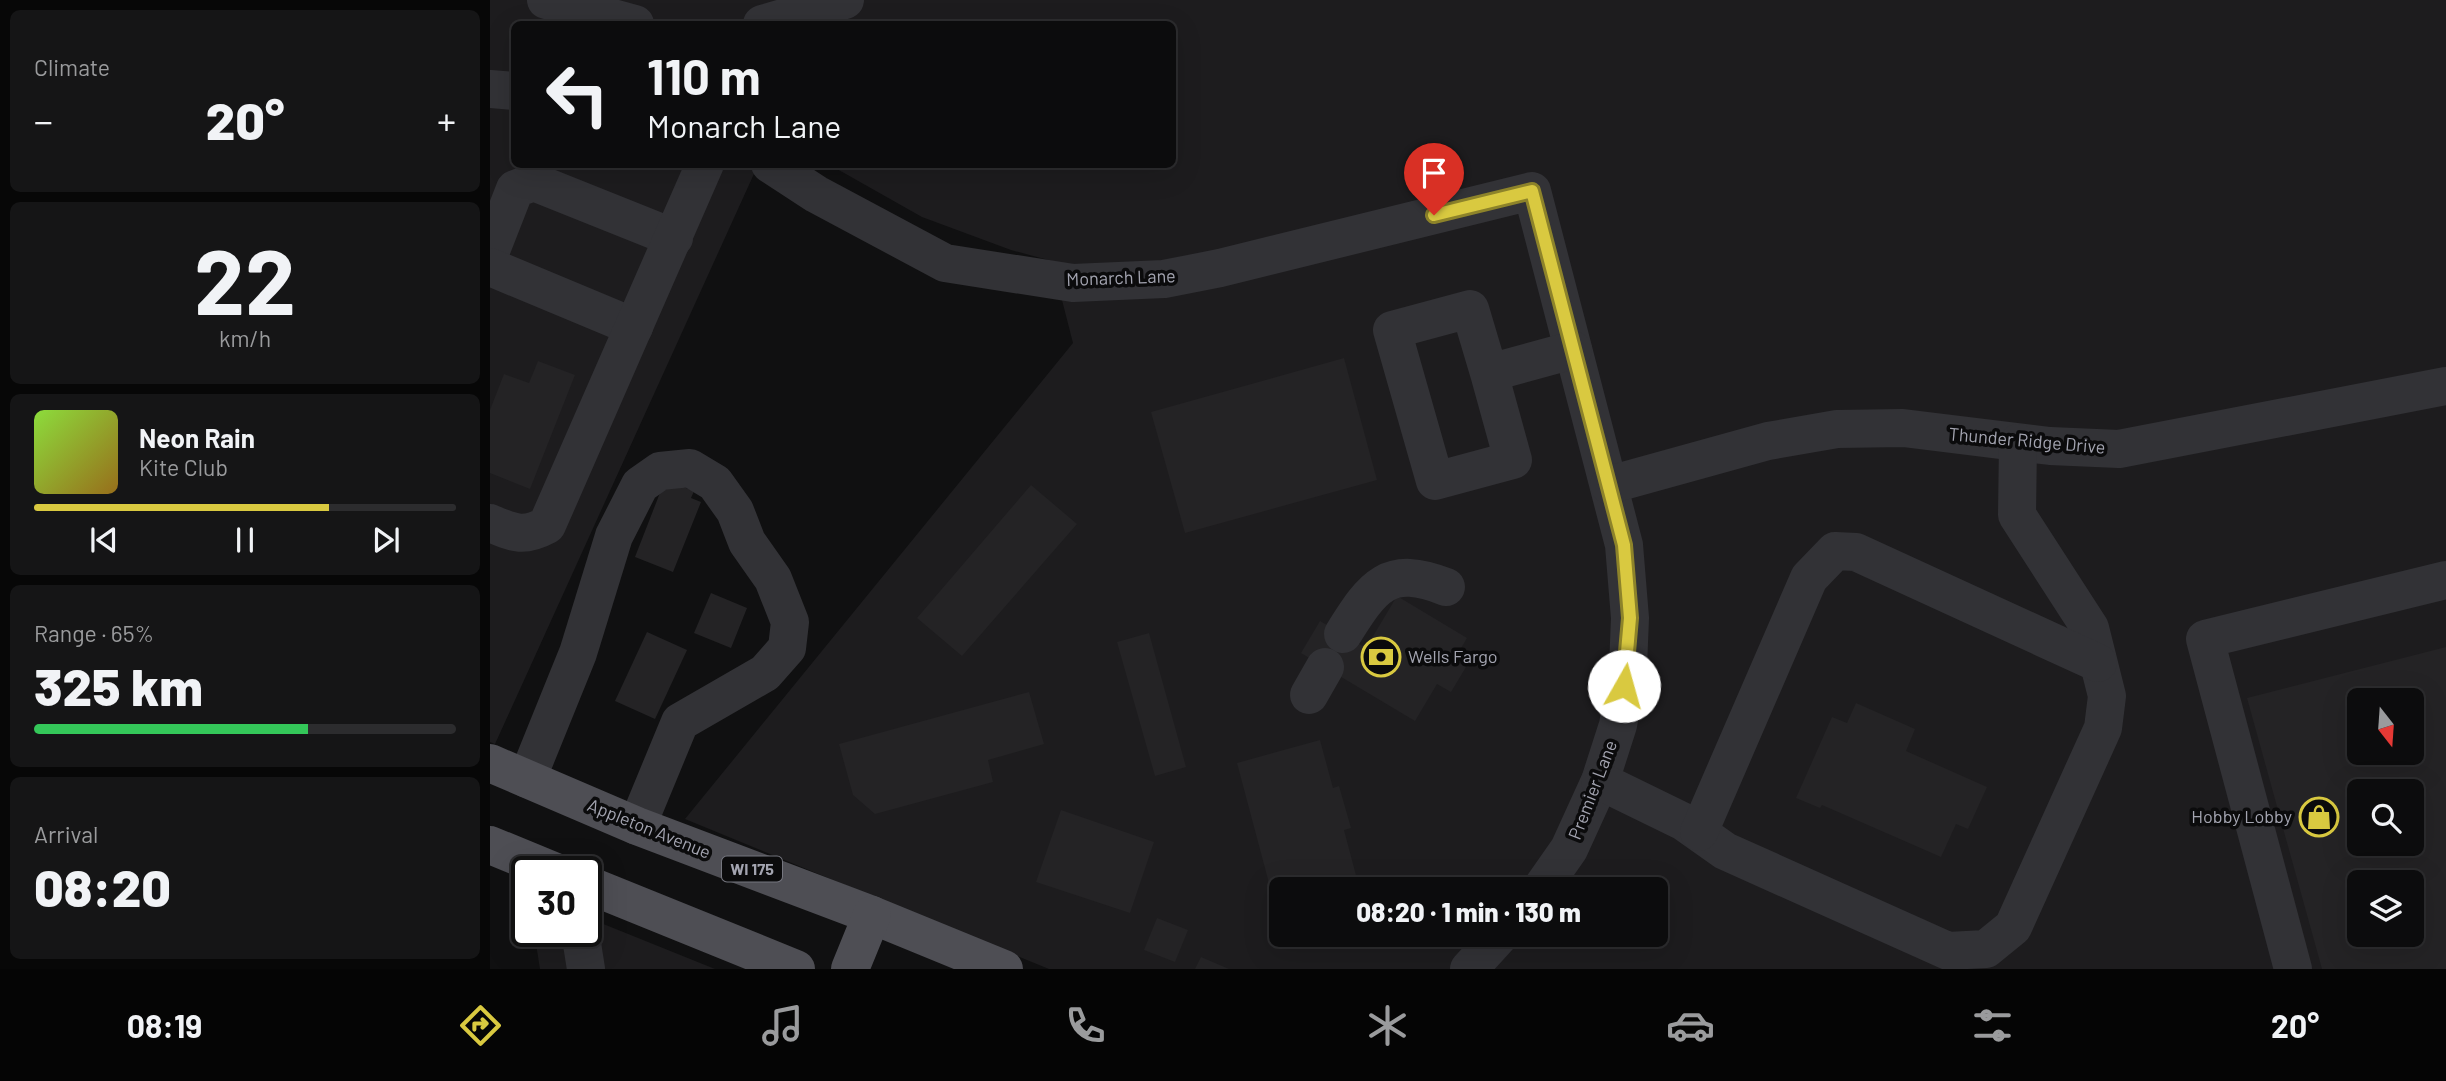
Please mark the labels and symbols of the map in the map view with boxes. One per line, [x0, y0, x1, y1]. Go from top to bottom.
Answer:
pin [1404, 143, 1464, 215]
street label: Monarch Lane [1066, 264, 1176, 290]
street label: Thunder Ridge Drive [1948, 422, 2106, 458]
bank icon: Wells Fargo [1360, 636, 1402, 678]
place label: Wells Fargo [1408, 645, 1498, 667]
position arrow [1587, 649, 1661, 723]
north arrow [2347, 688, 2424, 765]
street label: Premier Lane [1563, 737, 1621, 842]
street label: Appleton Avenue [585, 793, 714, 863]
shop icon: Hobby Lobby [2298, 796, 2340, 838]
place label: Hobby Lobby [2191, 805, 2292, 827]
speed limit sign: 30 [511, 856, 602, 947]
road number: WI 175 [722, 856, 782, 882]

